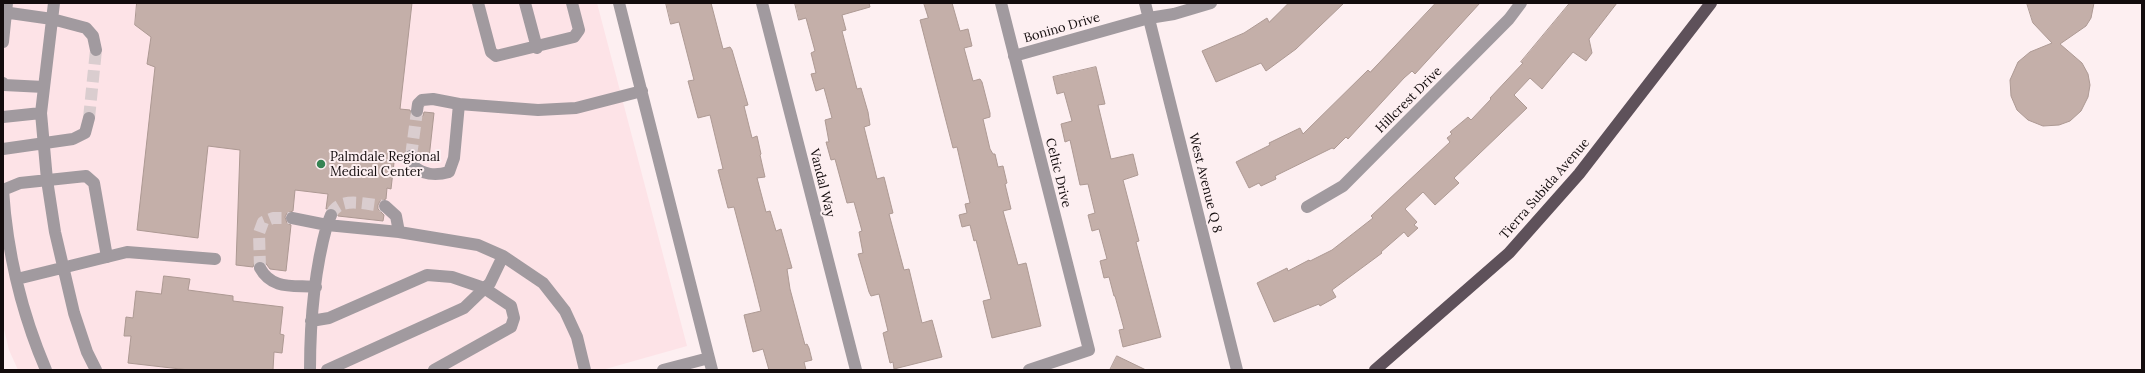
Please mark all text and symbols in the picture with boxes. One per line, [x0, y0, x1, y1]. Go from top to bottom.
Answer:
street label: Bonino Drive [1022, 10, 1102, 46]
street label: Hillcrest Drive [1373, 64, 1445, 136]
street label: West Avenue Q 8 [1185, 131, 1225, 235]
street label: Tierra Subida Avenue [1497, 135, 1593, 243]
street label: Celtic Drive [1042, 137, 1074, 209]
street label: Vandal Way [806, 147, 838, 219]
place label: Palmdale Regional Medical Center [330, 149, 440, 180]
marker: Palmdale Regional Medical Center [315, 158, 327, 170]

